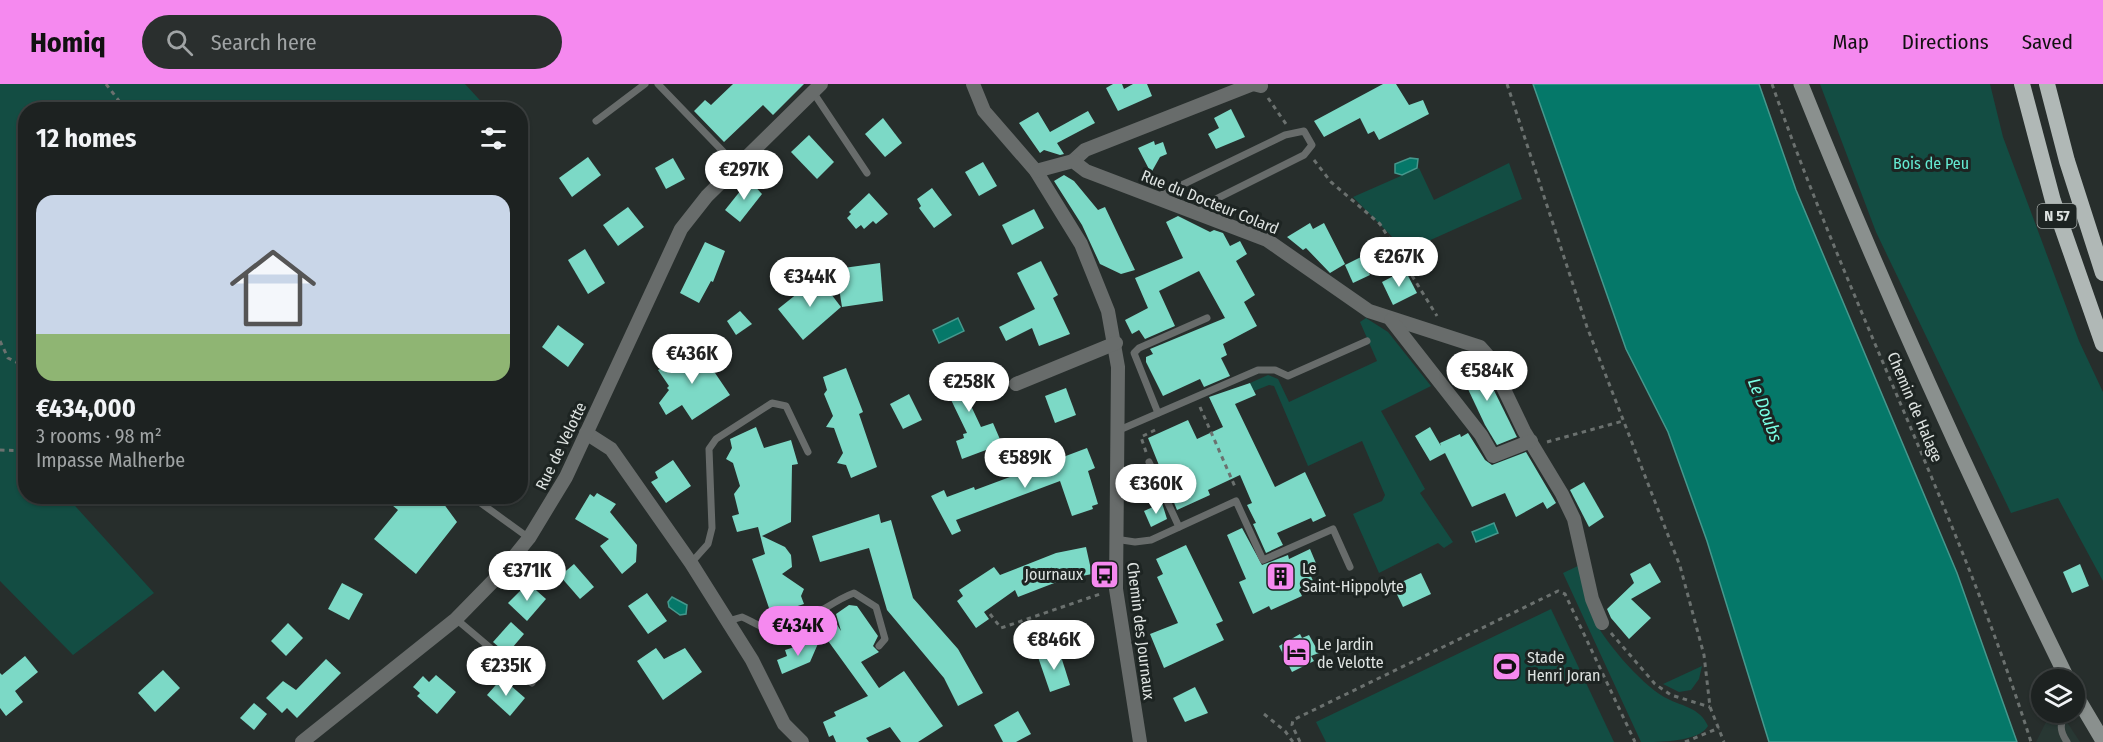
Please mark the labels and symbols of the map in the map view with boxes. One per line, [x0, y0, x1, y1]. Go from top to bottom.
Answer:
pin: €297K [702, 150, 786, 201]
park label: Bois de Peu [1893, 154, 1969, 173]
street label: Rue du Docteur Colard [1139, 166, 1281, 238]
road number: N 57 [2038, 204, 2076, 228]
pin: €267K [1357, 237, 1441, 288]
pin: €344K [768, 257, 852, 308]
pin: €436K [650, 334, 734, 385]
street label: Chemin de Halage [1883, 349, 1947, 465]
pin: €584K [1445, 351, 1529, 402]
pin: €258K [927, 362, 1011, 413]
water label: Le Doubs [1743, 375, 1787, 445]
street label: Rue de Velotte [532, 399, 590, 493]
pin: €589K [983, 438, 1067, 489]
pin: €360K [1114, 464, 1198, 515]
pin: €371K [485, 551, 569, 602]
bus stop icon: Journaux [1088, 558, 1120, 590]
place label: Le Saint-Hippolyte [1302, 559, 1404, 596]
street label: Chemin des Journaux [1123, 561, 1159, 701]
building icon: Le Saint-Hippolyte [1265, 561, 1297, 593]
place label: Journaux [1025, 565, 1083, 584]
pin: €434K [756, 606, 840, 657]
pin: €846K [1012, 620, 1096, 671]
place label: Le Jardin de Velotte [1317, 635, 1384, 672]
hotel icon: Le Jardin de Velotte [1280, 637, 1312, 669]
pin: €235K [464, 646, 548, 697]
place label: Stade Henri Joran [1527, 648, 1601, 685]
sports icon: Stade Henri Joran [1490, 650, 1522, 682]

